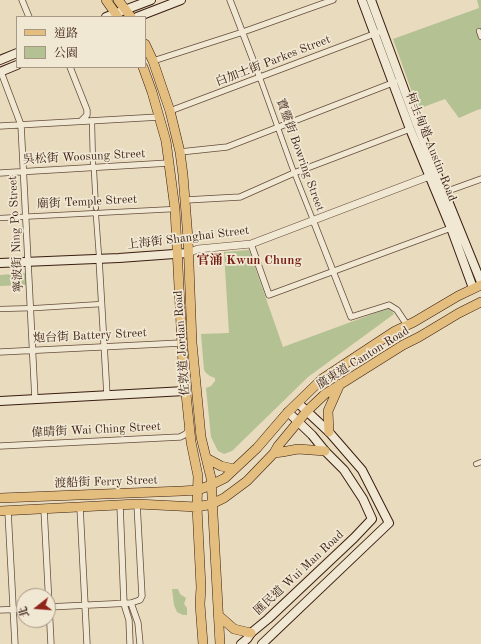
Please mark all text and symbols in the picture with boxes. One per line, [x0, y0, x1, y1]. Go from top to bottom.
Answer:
legend [16, 16, 146, 68]
text: 道路 [54, 28, 78, 40]
street label: 白加士街 Parkes Street [213, 32, 333, 90]
text: 公園 [54, 48, 78, 60]
street label: 柯士甸道 Austin Road [403, 90, 459, 204]
street label: 寶靈街 Bowring Street [273, 97, 327, 213]
street label: 吳松街 Woosung Street [22, 147, 146, 167]
street label: 寧波街 Ning Po Street [6, 175, 26, 293]
street label: 廟街 Temple Street [37, 192, 137, 212]
street label: 上海街 Shanghai Street [126, 223, 250, 253]
district label: 官涌 Kwun Chung [196, 253, 302, 269]
street label: 佐敦道 Jordan Road [171, 290, 193, 396]
street label: 廣東道 Canton Road [314, 324, 412, 392]
street label: 炮台街 Battery Street [33, 326, 147, 346]
street label: 偉晴街 Wai Ching Street [31, 419, 161, 441]
street label: 渡船街 Ferry Street [54, 473, 158, 491]
street label: 匯民道 Wui Man Road [251, 528, 347, 618]
north arrow [16, 588, 56, 628]
text: 北 [18, 604, 32, 618]

